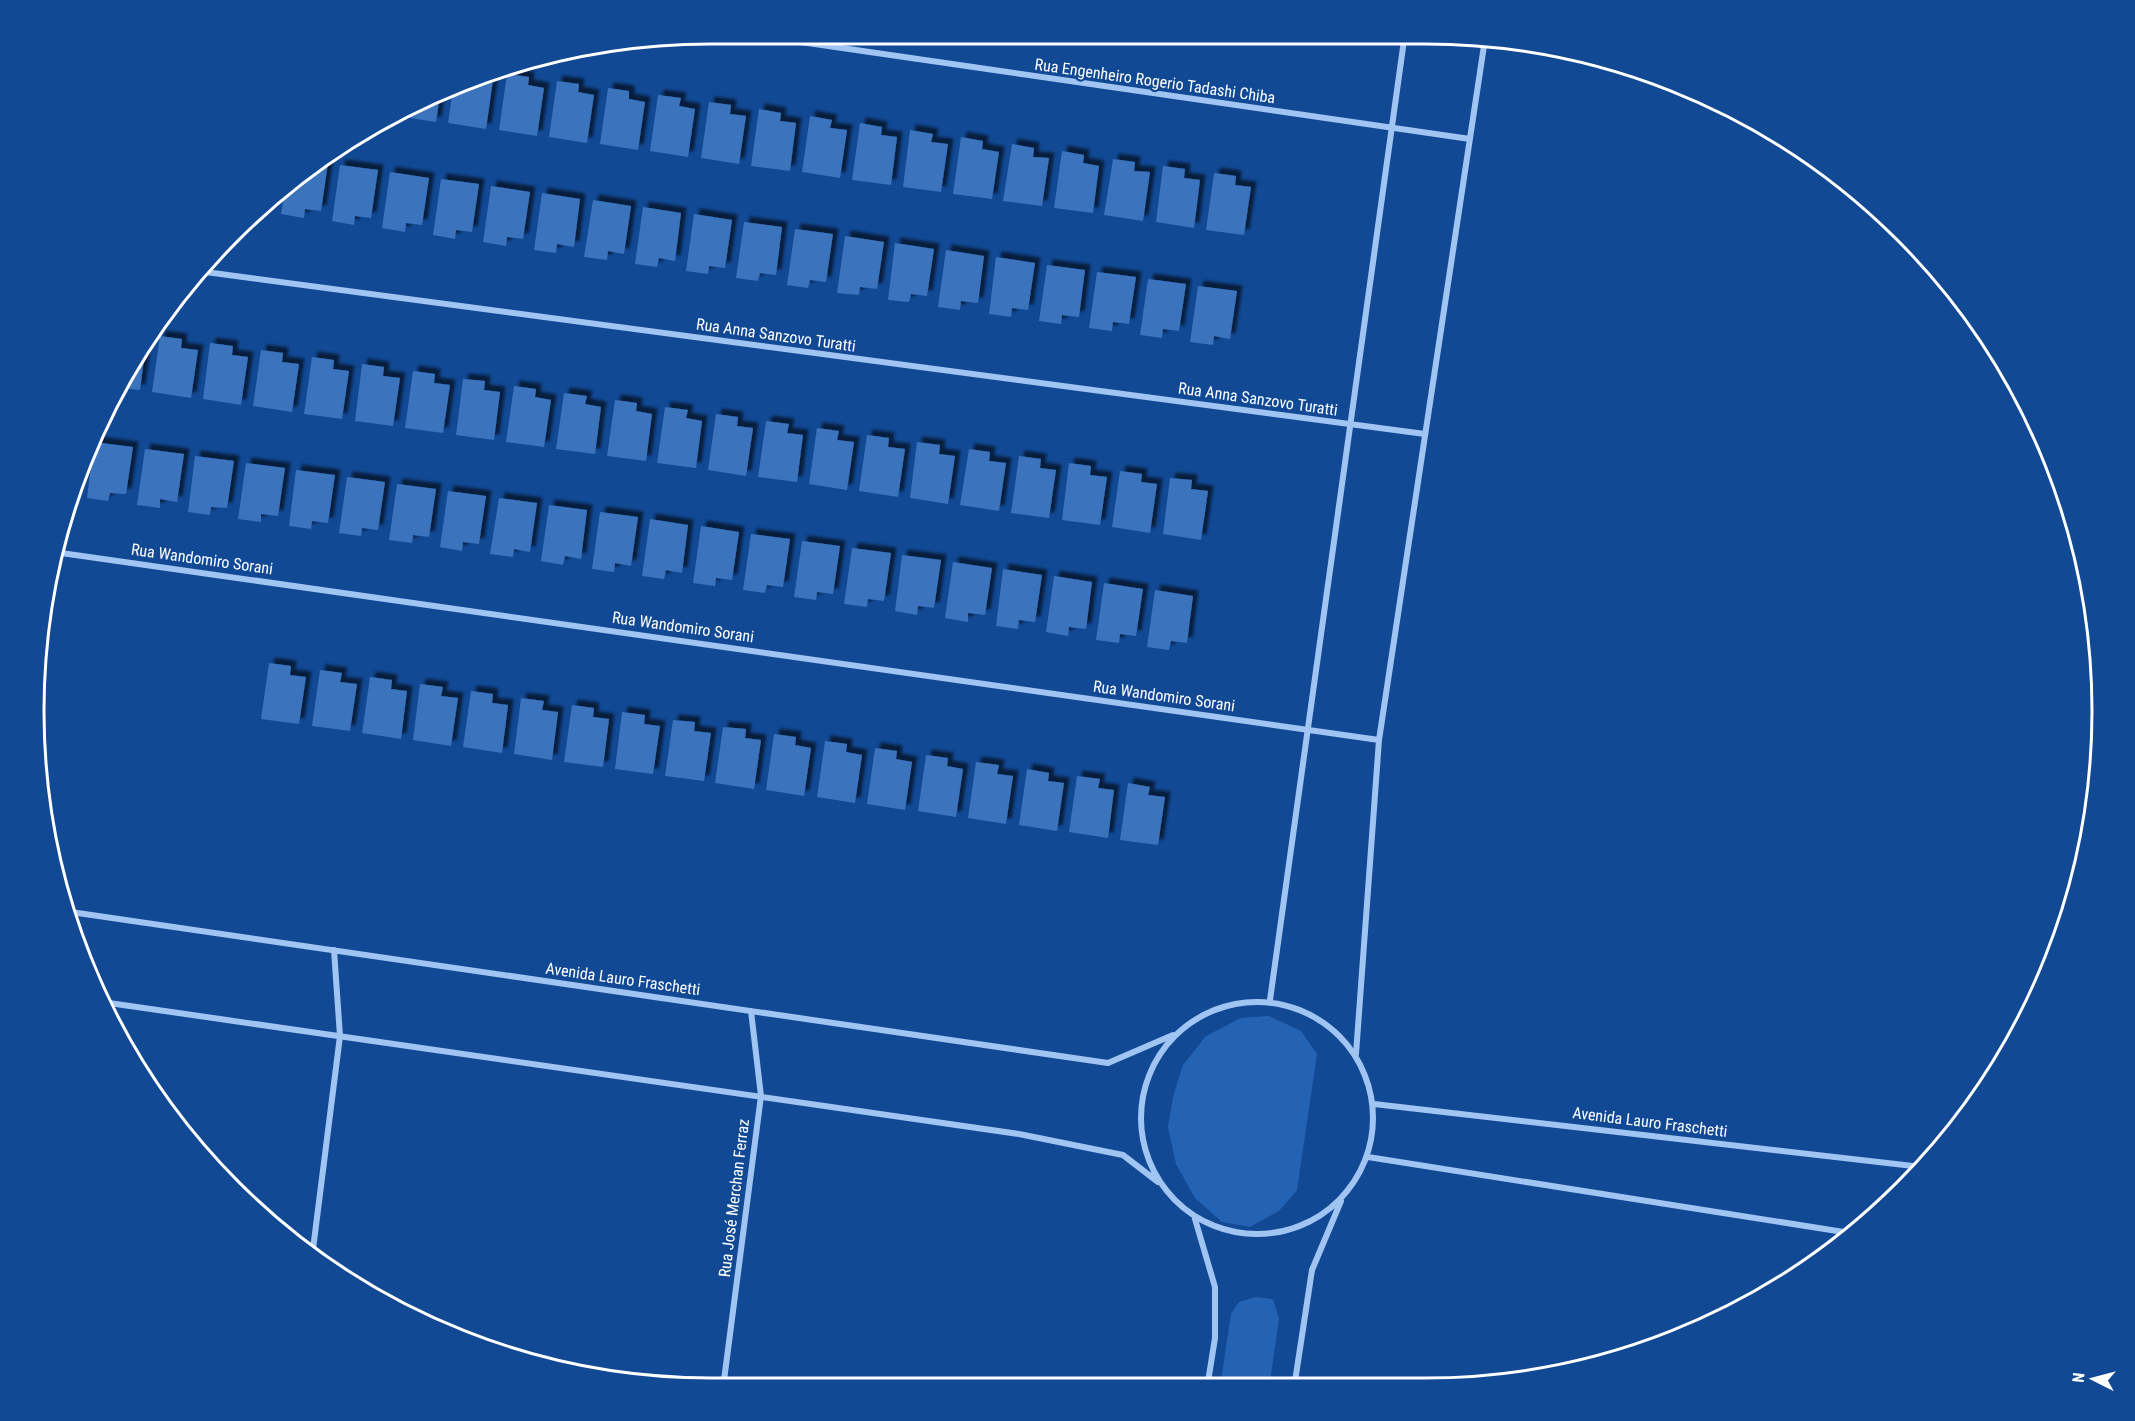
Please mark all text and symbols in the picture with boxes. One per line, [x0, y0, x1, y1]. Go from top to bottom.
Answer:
street label: Rua Engenheiro Rogerio Tadashi Chiba [1034, 55, 1276, 107]
street label: Rua Anna Sanzovo Turatti [695, 314, 857, 356]
street label: Rua Anna Sanzovo Turatti [1177, 378, 1339, 420]
street label: Rua Wandomiro Sorani [130, 540, 274, 578]
street label: Rua Wandomiro Sorani [611, 608, 755, 646]
street label: Rua Wandomiro Sorani [1092, 677, 1236, 715]
street label: Avenida Lauro Fraschetti [544, 959, 702, 999]
street label: Avenida Lauro Fraschetti [1571, 1103, 1729, 1141]
street label: Rua José Merchan Ferraz [715, 1118, 753, 1278]
north arrow [2063, 1349, 2123, 1409]
text: N [2069, 1372, 2089, 1383]

